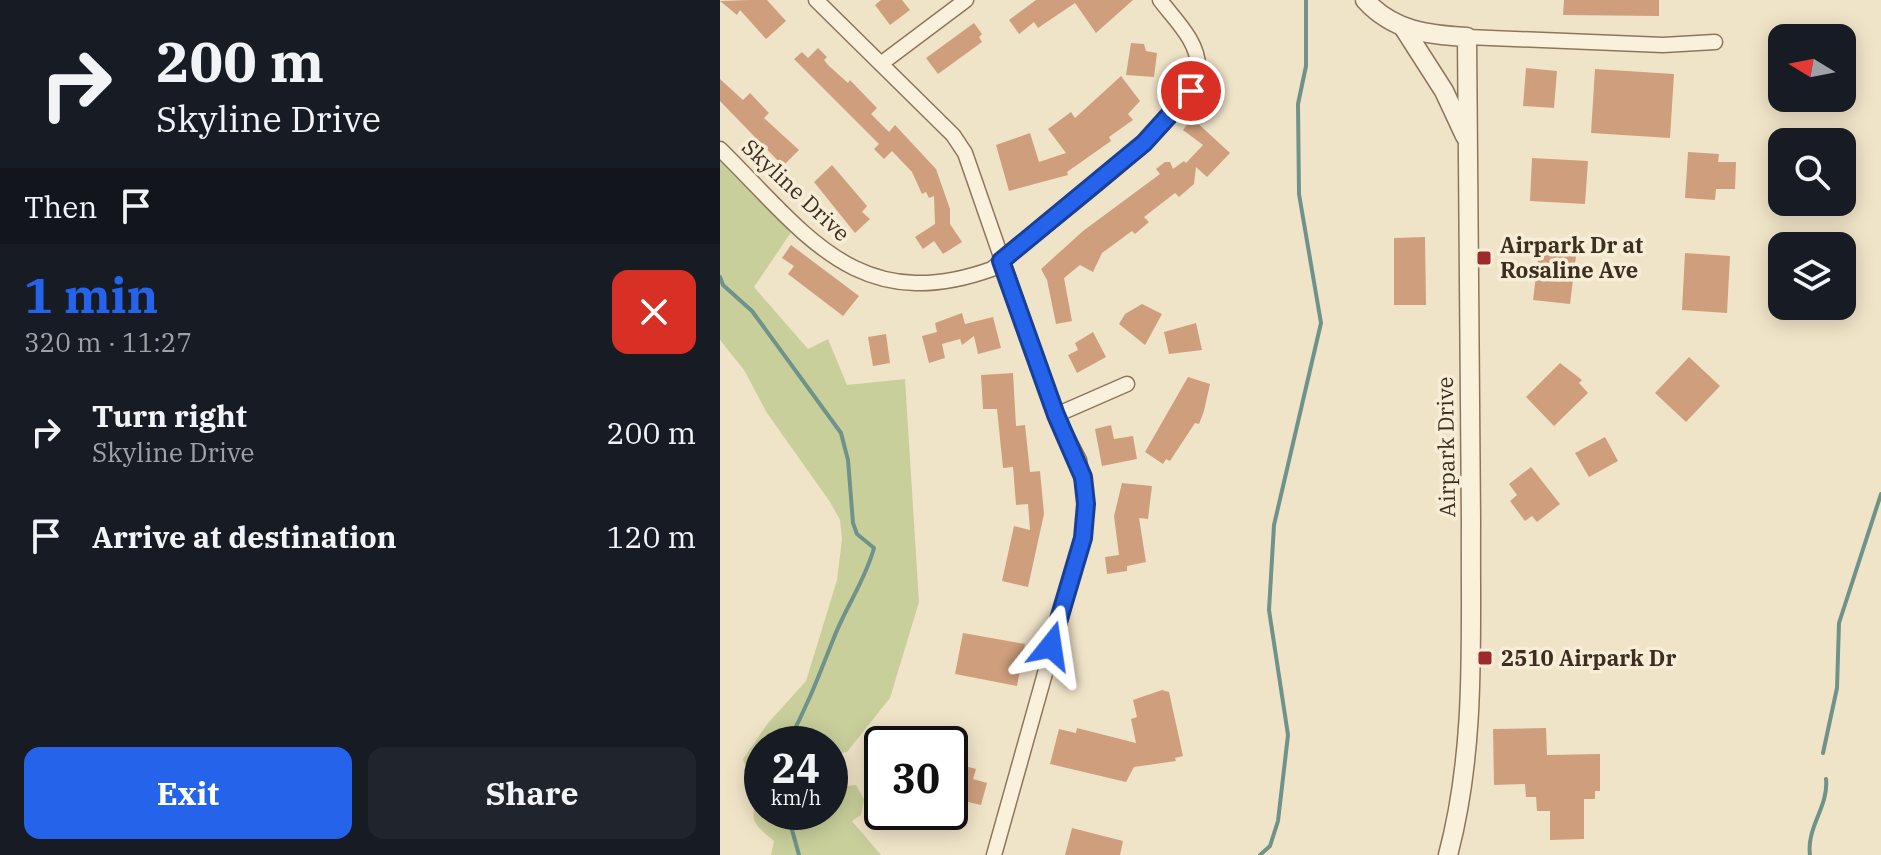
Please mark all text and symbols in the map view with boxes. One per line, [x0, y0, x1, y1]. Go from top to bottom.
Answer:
north arrow [1768, 24, 1856, 112]
map controls [1768, 24, 1856, 320]
text: 200 m [156, 25, 324, 97]
icon: right [24, 32, 128, 136]
pin [1157, 57, 1225, 125]
icon: arrive [1169, 69, 1213, 113]
text: Skyline Drive [156, 95, 381, 142]
button: search [1768, 128, 1856, 216]
street label: Skyline Drive [736, 132, 857, 247]
icon: arrive [114, 184, 158, 228]
text: Then [24, 187, 98, 226]
place label: Airpark Dr at Rosaline Ave [1500, 230, 1643, 284]
button: layers [1768, 232, 1856, 320]
marker: Airpark Dr at Rosaline Ave [1475, 249, 1493, 267]
text: 1 min [24, 264, 158, 326]
button: close [612, 270, 696, 354]
text: 320 m · 11:27 [24, 325, 192, 359]
street label: Airpark Drive [1430, 376, 1461, 518]
text: Turn right [92, 396, 247, 435]
icon: right [24, 410, 68, 454]
text: 200 m [606, 413, 696, 452]
text: Skyline Drive [92, 435, 255, 469]
icon: arrive [24, 514, 68, 558]
text: Arrive at destination [92, 517, 397, 556]
text: 120 m [606, 517, 696, 556]
position arrow [1009, 604, 1093, 688]
place label: 2510 Airpark Dr [1501, 643, 1676, 672]
marker: 2510 Airpark Dr [1476, 649, 1494, 667]
speed limit sign: 30 [864, 726, 968, 830]
text: 24 [772, 742, 820, 794]
button: Exit [24, 747, 352, 839]
button: Share [368, 747, 696, 839]
text: km/h [771, 784, 821, 811]

